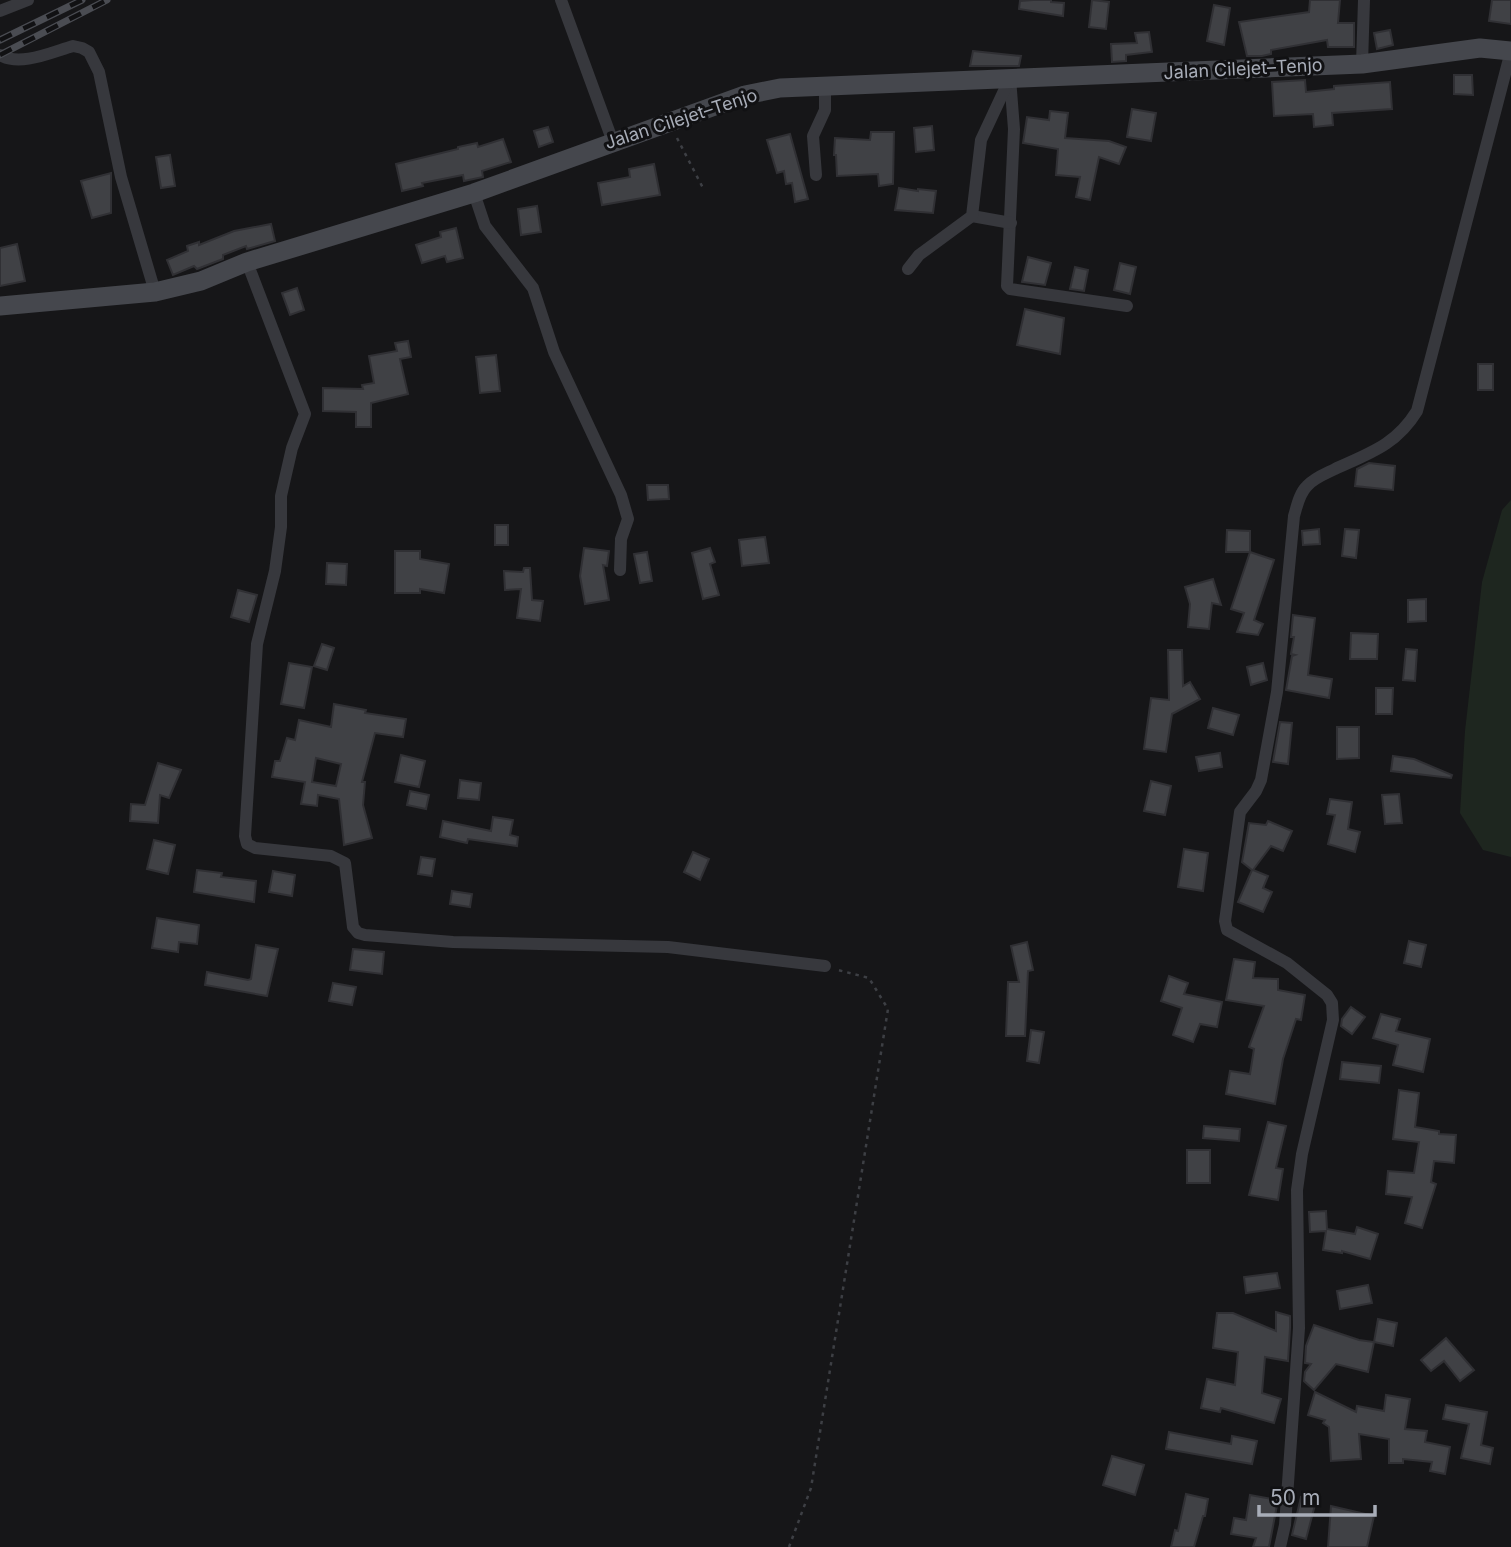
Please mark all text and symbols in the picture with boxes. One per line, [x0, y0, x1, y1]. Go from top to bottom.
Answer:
street label: Jalan Cilejet–Tenjo [1163, 54, 1323, 83]
street label: Jalan Cilejet–Tenjo [602, 84, 760, 153]
scale bar [1259, 1474, 1374, 1518]
text: 50 m [1270, 1485, 1320, 1510]

